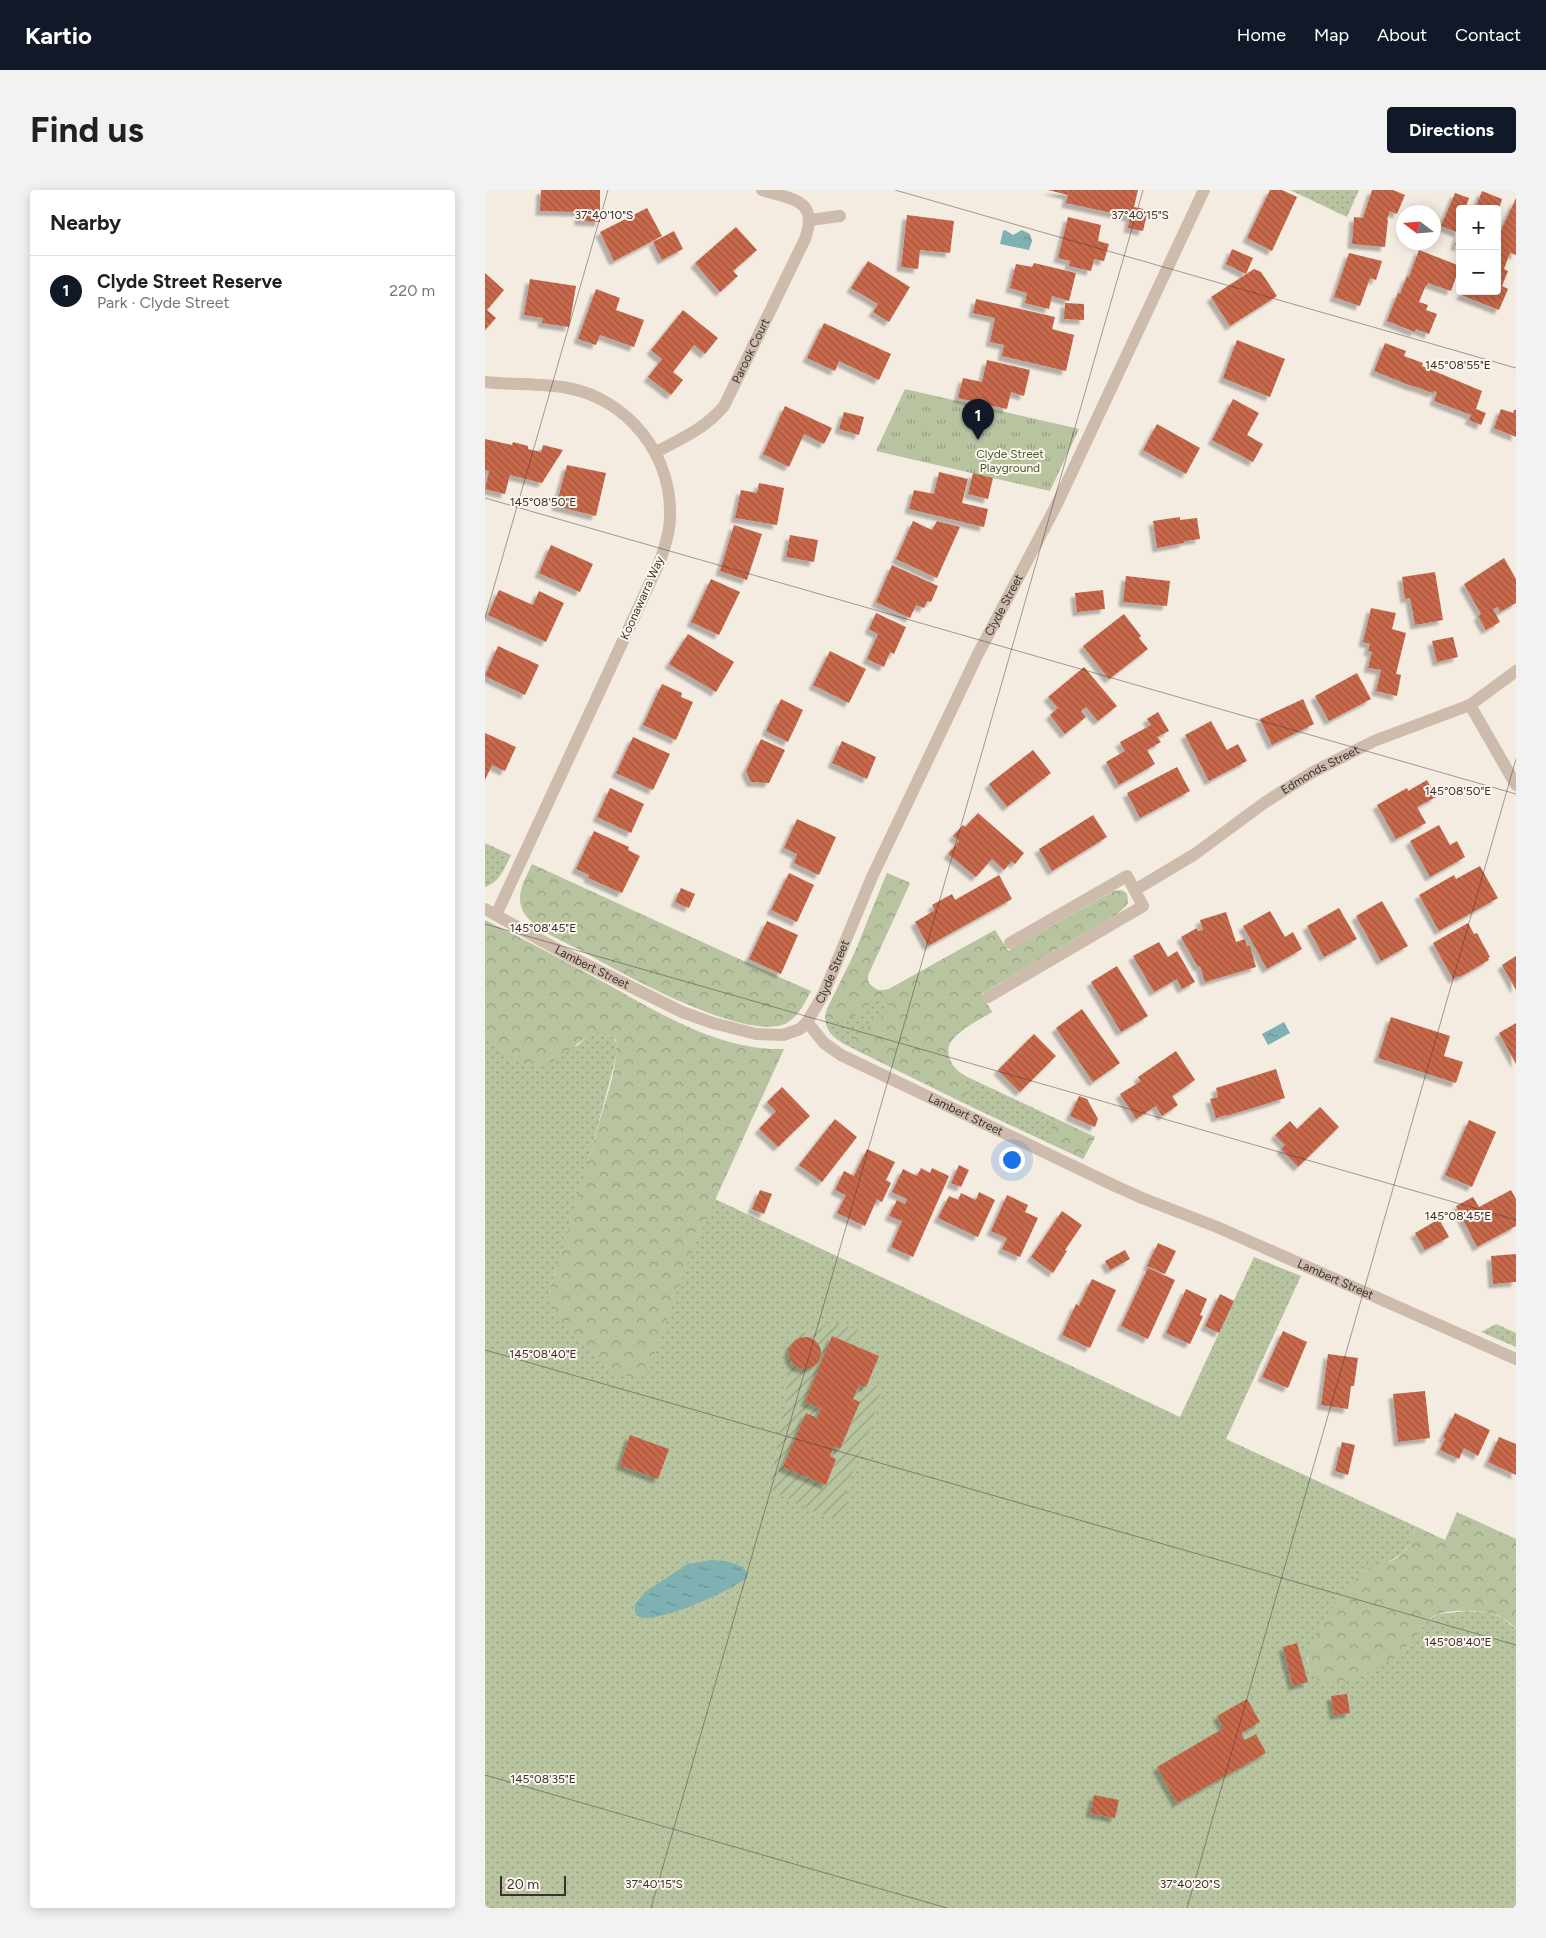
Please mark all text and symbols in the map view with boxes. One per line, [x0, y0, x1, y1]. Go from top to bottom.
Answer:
text: Kartio [25, 21, 92, 50]
text: Home [1237, 24, 1286, 46]
text: Map [1314, 24, 1349, 46]
text: About [1377, 24, 1427, 46]
text: Contact [1455, 24, 1521, 46]
button: Directions [1387, 107, 1516, 153]
text: Find us [30, 109, 144, 151]
north arrow [1396, 205, 1441, 250]
map controls [1456, 205, 1501, 295]
button: + [1456, 205, 1501, 250]
text: 37°40'10"S [575, 208, 633, 222]
text: 37°40'15"S [1111, 208, 1169, 222]
text: Nearby [50, 210, 121, 235]
button: − [1456, 250, 1501, 295]
text: Clyde Street Reserve [97, 270, 282, 293]
text: 1 [63, 281, 69, 300]
text: 220 m [389, 281, 435, 300]
text: Park · Clyde Street [97, 293, 230, 312]
street label: Parook Court [729, 316, 773, 386]
text: 145°08'55"E [1425, 358, 1491, 372]
pin: 1 [962, 399, 994, 440]
park label: Clyde Street Playground [976, 447, 1044, 475]
text: 145°08'50"E [510, 495, 576, 509]
street label: Koonawarra Way [617, 553, 667, 642]
street label: Clyde Street [982, 571, 1026, 638]
street label: Edmonds Street [1278, 742, 1362, 797]
text: 145°08'50"E [1425, 784, 1491, 798]
text: 145°08'45"E [510, 921, 576, 935]
street label: Clyde Street [812, 938, 852, 1006]
street label: Lambert Street [553, 943, 632, 992]
street label: Lambert Street [926, 1091, 1006, 1139]
your location [999, 1147, 1025, 1173]
text: 145°08'45"E [1425, 1209, 1491, 1223]
street label: Lambert Street [1295, 1256, 1376, 1302]
text: 145°08'40"E [509, 1347, 577, 1361]
text: 145°08'40"E [1424, 1635, 1492, 1649]
text: 145°08'35"E [510, 1772, 576, 1786]
scale bar [500, 1873, 566, 1896]
text: 20 m [507, 1876, 539, 1893]
text: 37°40'15"S [625, 1877, 683, 1891]
text: 37°40'20"S [1160, 1877, 1220, 1891]

